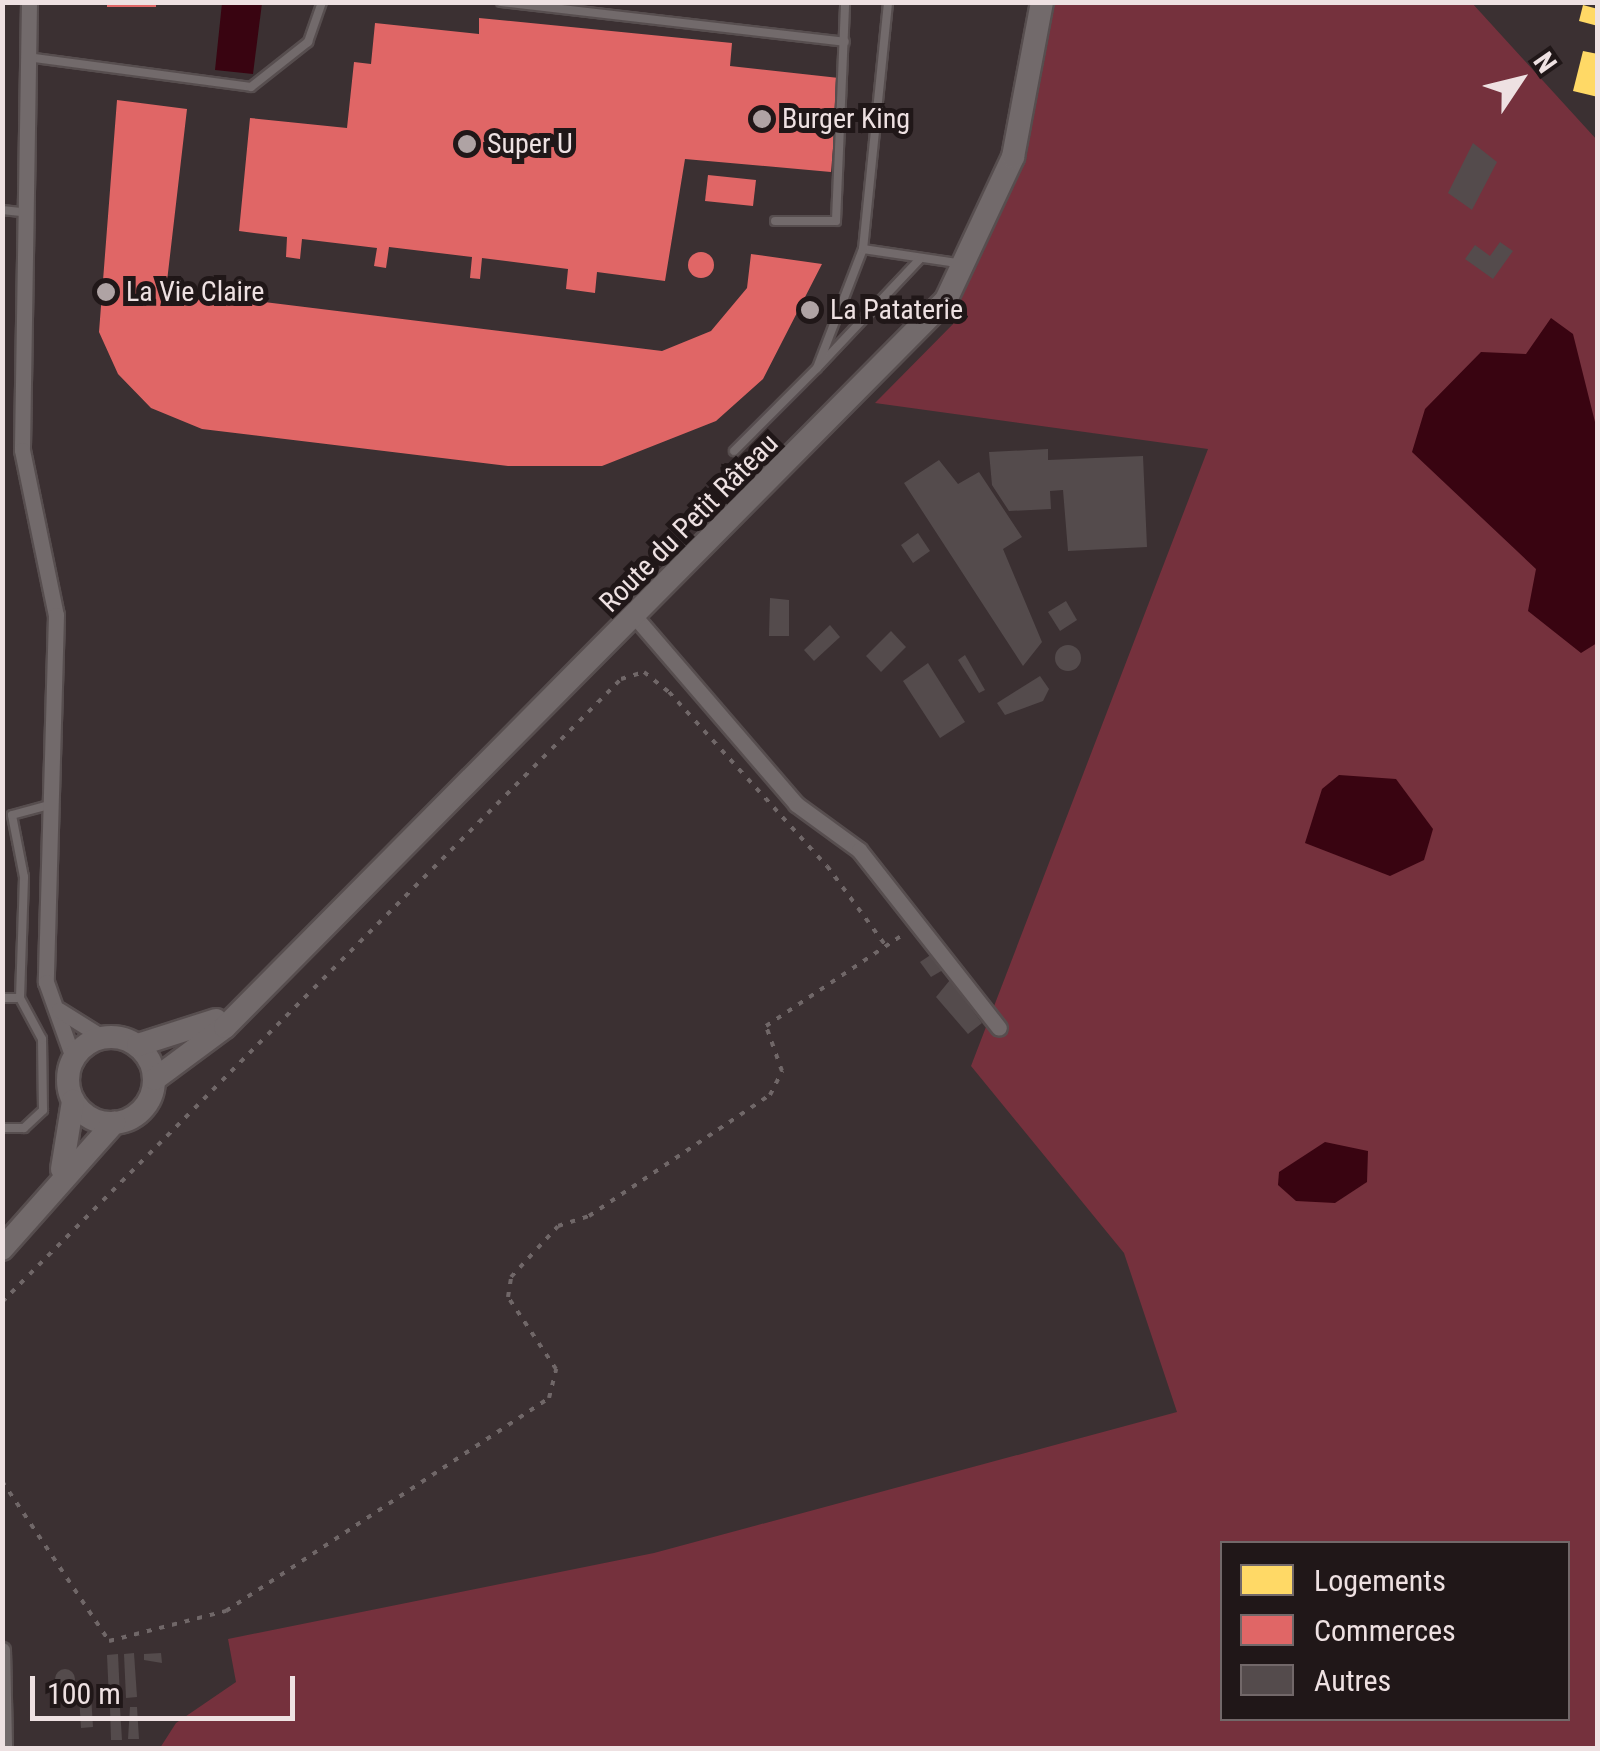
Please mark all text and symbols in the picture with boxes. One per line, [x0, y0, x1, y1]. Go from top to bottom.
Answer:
north arrow [1470, 30, 1570, 130]
text: N [1527, 46, 1563, 79]
place label: Burger King [782, 102, 910, 136]
marker: Burger King [751, 108, 773, 130]
place label: Super U [487, 127, 573, 161]
marker: Super U [456, 133, 478, 155]
place label: La Vie Claire [126, 275, 264, 309]
marker: La Vie Claire [95, 281, 117, 303]
place label: La Pataterie [830, 293, 963, 327]
marker: La Pataterie [799, 299, 821, 321]
street label: Route du Petit Râteau [593, 427, 785, 619]
legend [1220, 1541, 1570, 1721]
text: Logements [1314, 1563, 1446, 1598]
text: Commerces [1314, 1613, 1456, 1648]
scale bar [35, 1656, 300, 1718]
text: Autres [1314, 1663, 1391, 1698]
text: 100 m [47, 1676, 121, 1711]

